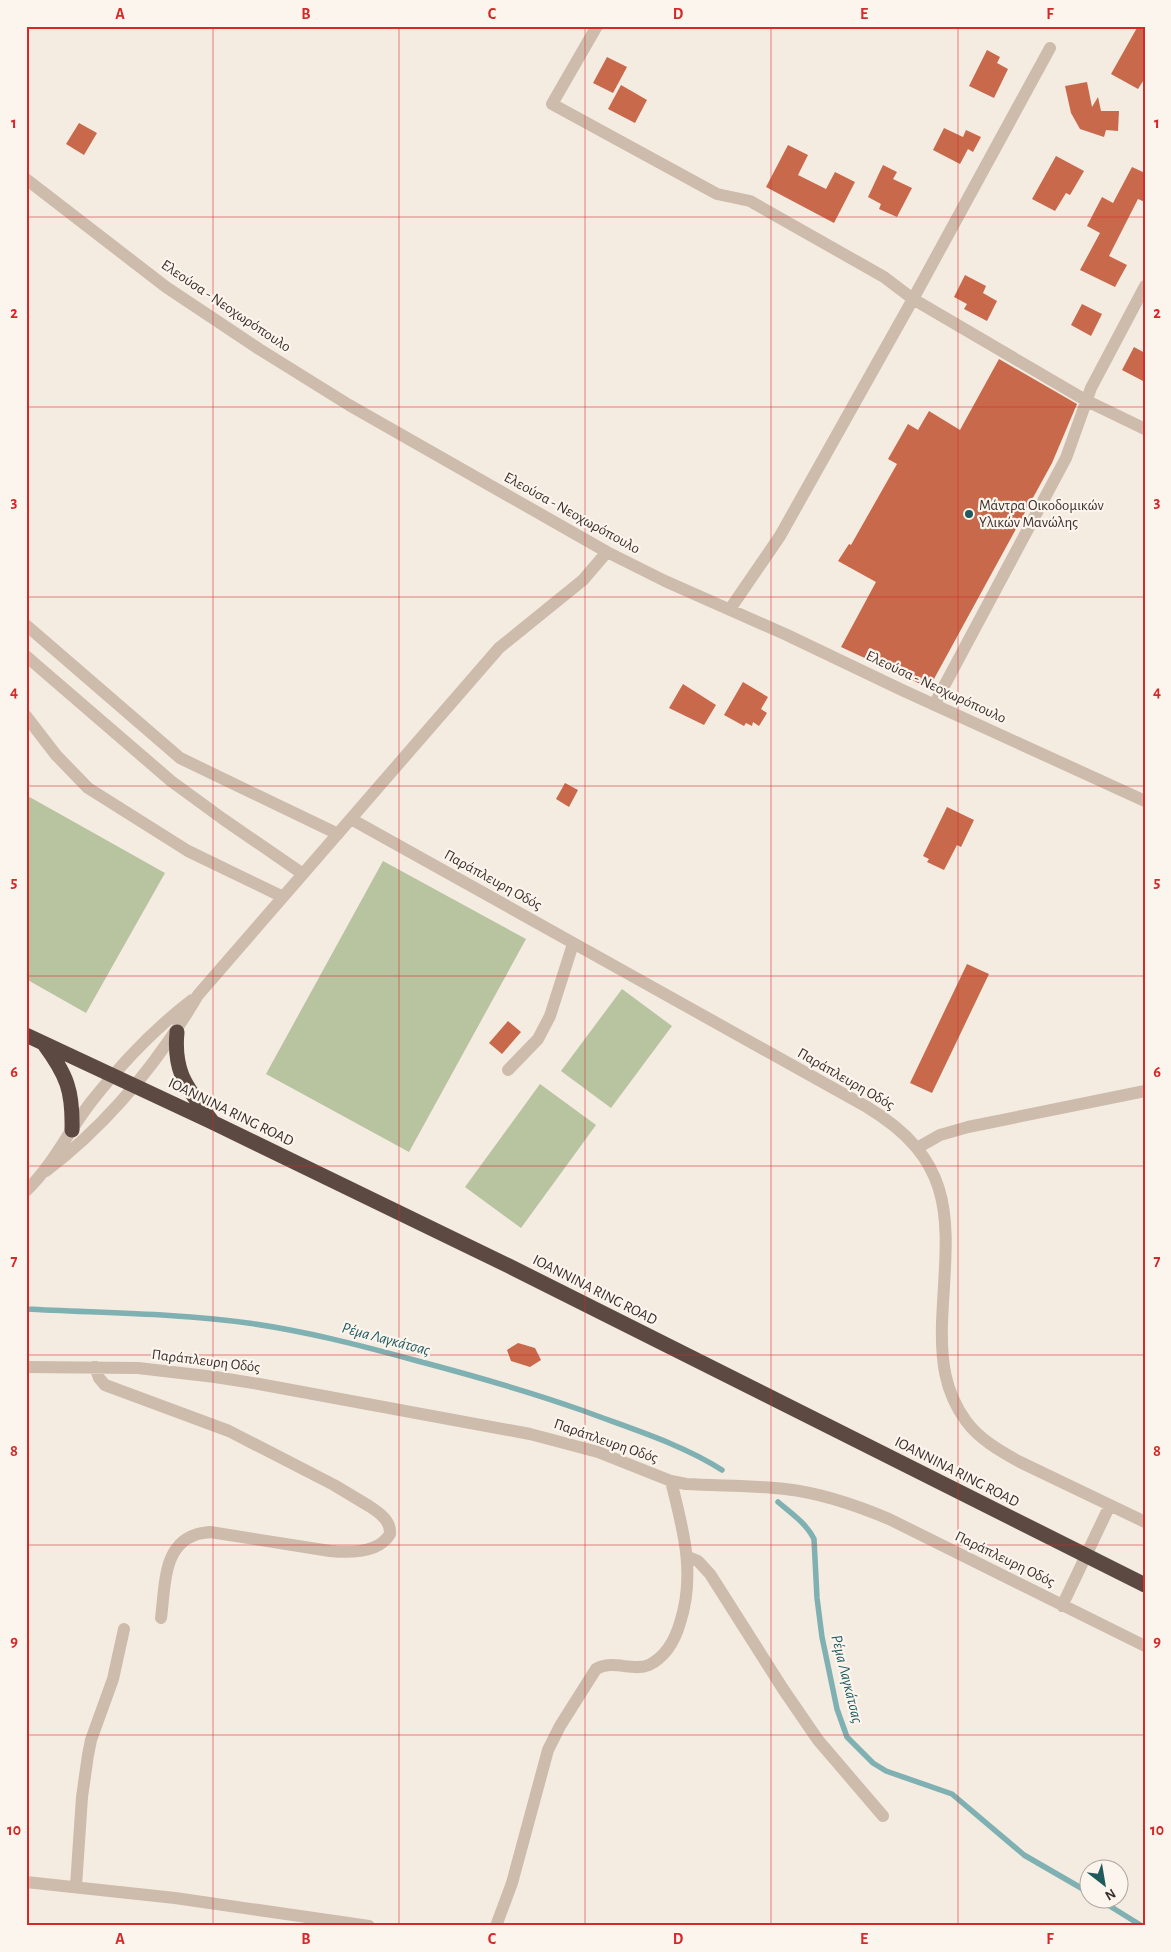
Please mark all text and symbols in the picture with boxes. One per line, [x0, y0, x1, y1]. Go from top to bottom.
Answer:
text: A [115, 6, 125, 22]
text: B [301, 6, 311, 22]
text: C [488, 6, 497, 22]
text: D [673, 6, 684, 22]
text: E [860, 6, 868, 22]
text: F [1046, 6, 1054, 22]
text: 1 [11, 115, 17, 131]
text: 1 [1154, 115, 1160, 131]
street label: Ελεούσα - Νεοχωρόπουλο [159, 257, 293, 355]
text: 2 [10, 305, 18, 321]
text: 2 [1153, 305, 1161, 321]
street label: Ελεούσα - Νεοχωρόπουλο [502, 469, 642, 557]
text: 3 [11, 494, 18, 510]
text: 3 [1154, 494, 1161, 510]
place label: Μάντρα Οικοδομικών Υλικών Μανώλης [979, 498, 1104, 530]
marker: Μάντρα Οικοδομικών Υλικών Μανώλης [963, 508, 975, 520]
street label: Ελεούσα - Νεοχωρόπουλο [864, 648, 1008, 726]
text: 4 [10, 684, 18, 700]
text: 4 [1153, 684, 1161, 700]
street label: Παράπλευρη Οδός [442, 847, 544, 913]
text: 5 [11, 874, 18, 890]
text: 5 [1154, 874, 1161, 890]
street label: Παράπλευρη Οδός [795, 1045, 897, 1113]
text: 6 [10, 1064, 18, 1080]
text: 6 [1153, 1064, 1161, 1080]
street label: IOANNINA RING ROAD [166, 1075, 296, 1149]
street label: IOANNINA RING ROAD [530, 1252, 660, 1328]
text: 7 [11, 1253, 18, 1269]
text: 7 [1154, 1253, 1161, 1269]
water label: Ρέμα Λαγκάτσας [340, 1320, 432, 1360]
street label: Παράπλευρη Οδός [151, 1347, 261, 1375]
street label: Παράπλευρη Οδός [552, 1416, 660, 1466]
street label: IOANNINA RING ROAD [892, 1434, 1022, 1510]
text: 8 [10, 1443, 18, 1459]
text: 8 [1153, 1443, 1161, 1459]
street label: Παράπλευρη Οδός [953, 1528, 1057, 1590]
text: 9 [10, 1633, 18, 1649]
water label: Ρέμα Λαγκάτσας [827, 1633, 866, 1726]
text: 9 [1153, 1633, 1161, 1649]
text: 10 [7, 1822, 21, 1838]
text: 10 [1150, 1822, 1164, 1838]
north arrow [1078, 1860, 1128, 1910]
text: N [1102, 1886, 1118, 1903]
text: A [115, 1931, 125, 1947]
text: B [301, 1931, 311, 1947]
text: C [488, 1931, 497, 1947]
text: D [673, 1931, 684, 1947]
text: E [860, 1931, 868, 1947]
text: F [1046, 1931, 1054, 1947]

